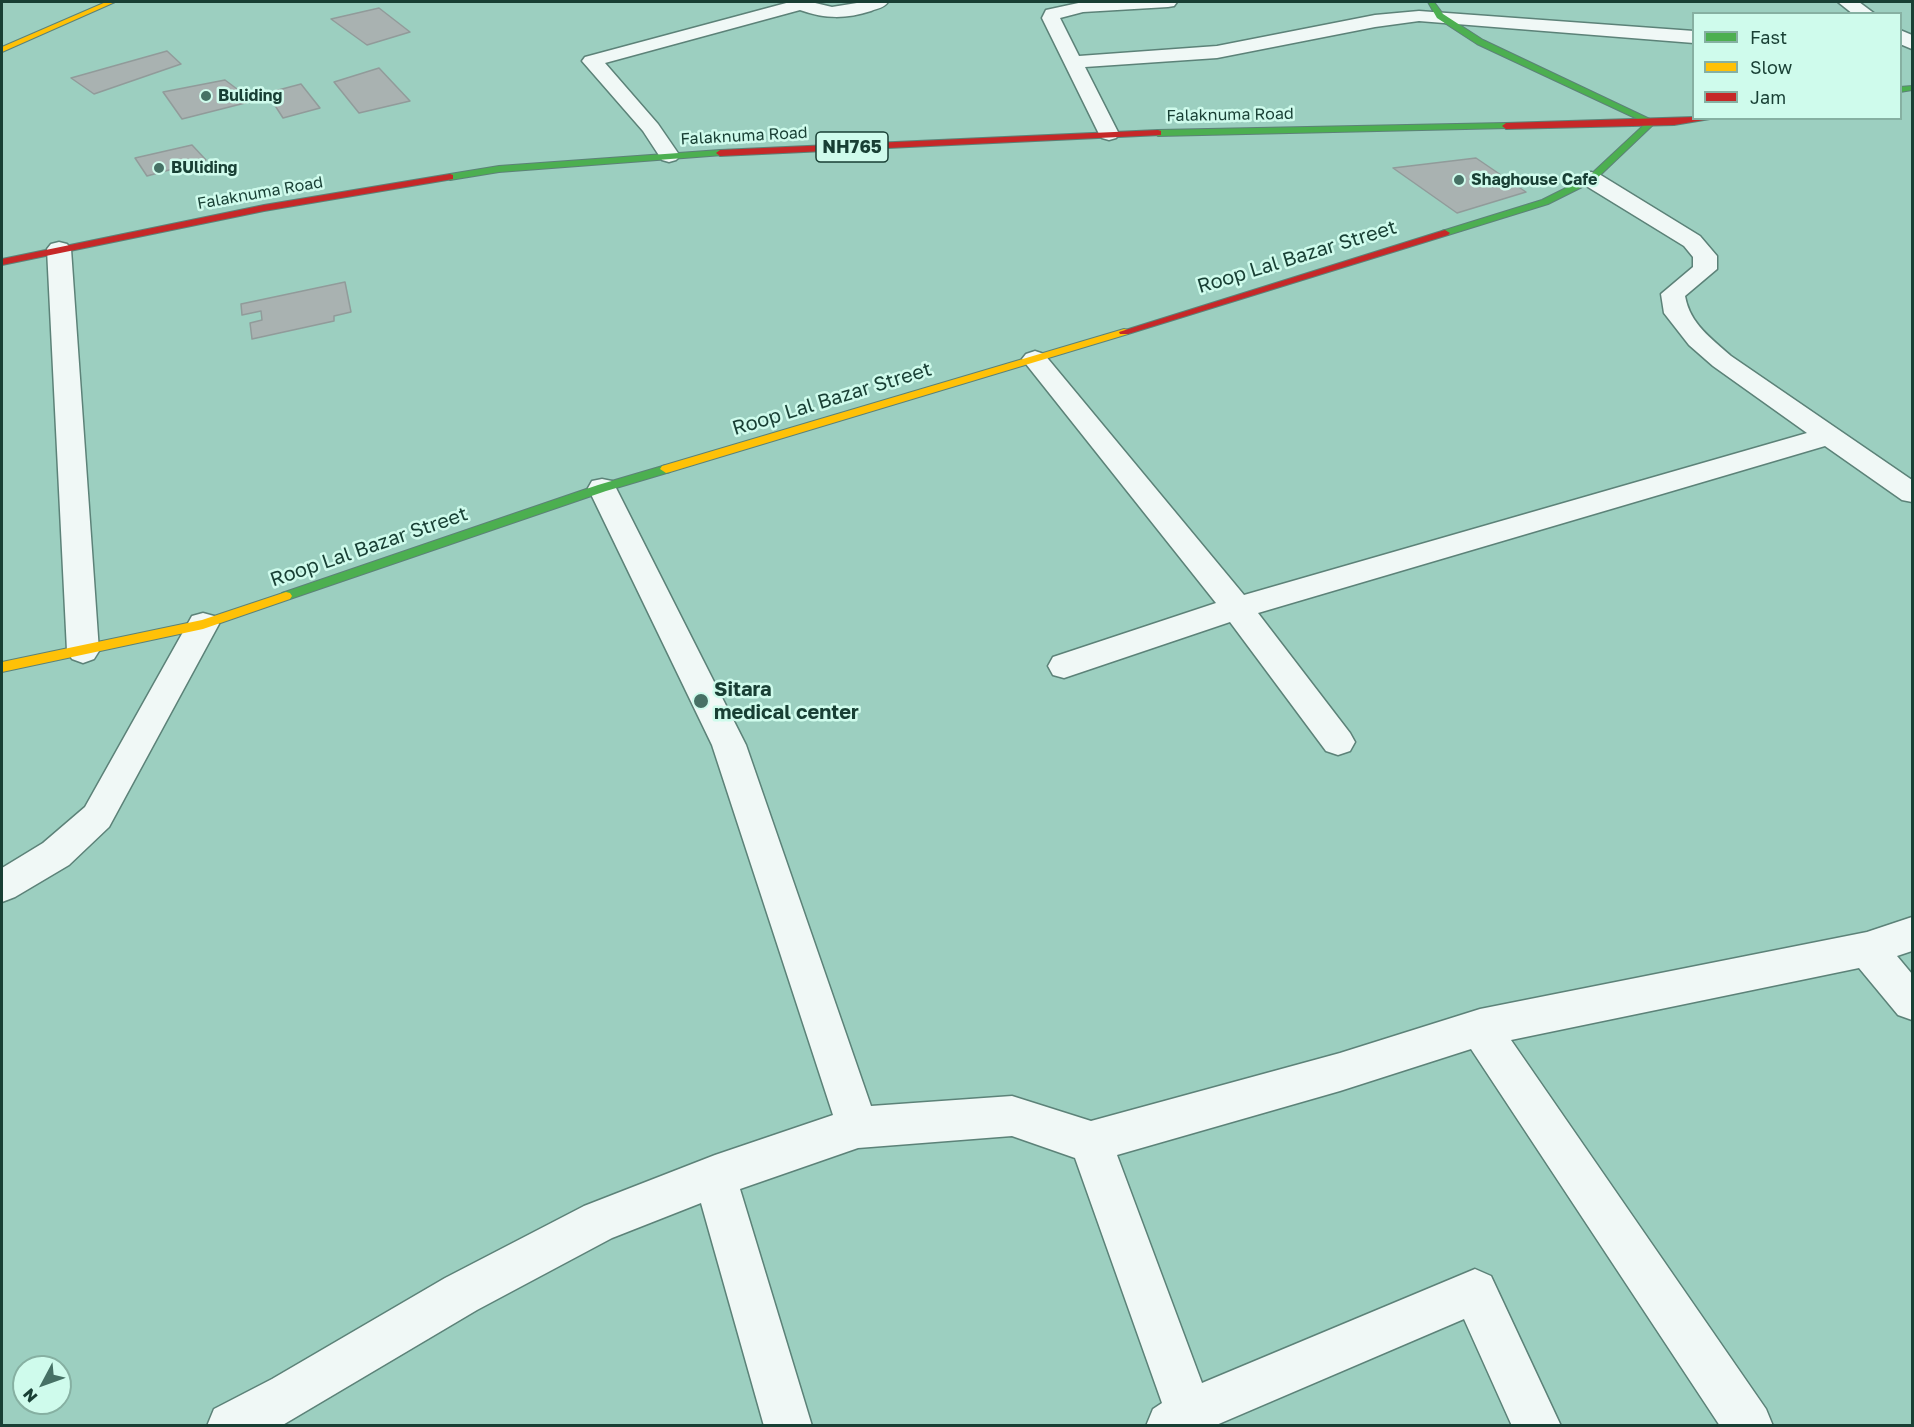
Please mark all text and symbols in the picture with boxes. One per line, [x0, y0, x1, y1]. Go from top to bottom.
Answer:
legend [1692, 12, 1902, 120]
text: Fast [1750, 26, 1787, 48]
text: Slow [1750, 56, 1792, 78]
place label: Buliding [218, 86, 282, 106]
text: Jam [1750, 86, 1786, 108]
marker: Buliding [199, 89, 213, 103]
street label: Falaknuma Road [1166, 104, 1294, 126]
street label: Falaknuma Road [680, 123, 808, 149]
road number: NH765 [816, 132, 888, 162]
place label: BUliding [171, 158, 237, 178]
marker: BUliding [152, 161, 166, 175]
place label: Shaghouse Cafe [1471, 170, 1598, 190]
street label: Falaknuma Road [196, 172, 324, 214]
marker: Shaghouse Cafe [1452, 173, 1466, 187]
street label: Roop Lal Bazar Street [1194, 215, 1400, 299]
street label: Roop Lal Bazar Street [729, 357, 935, 441]
street label: Roop Lal Bazar Street [267, 502, 471, 592]
place label: Sitara medical center [714, 678, 859, 725]
marker: Sitara medical center [692, 692, 710, 710]
north arrow [12, 1355, 72, 1415]
text: N [18, 1384, 41, 1407]

